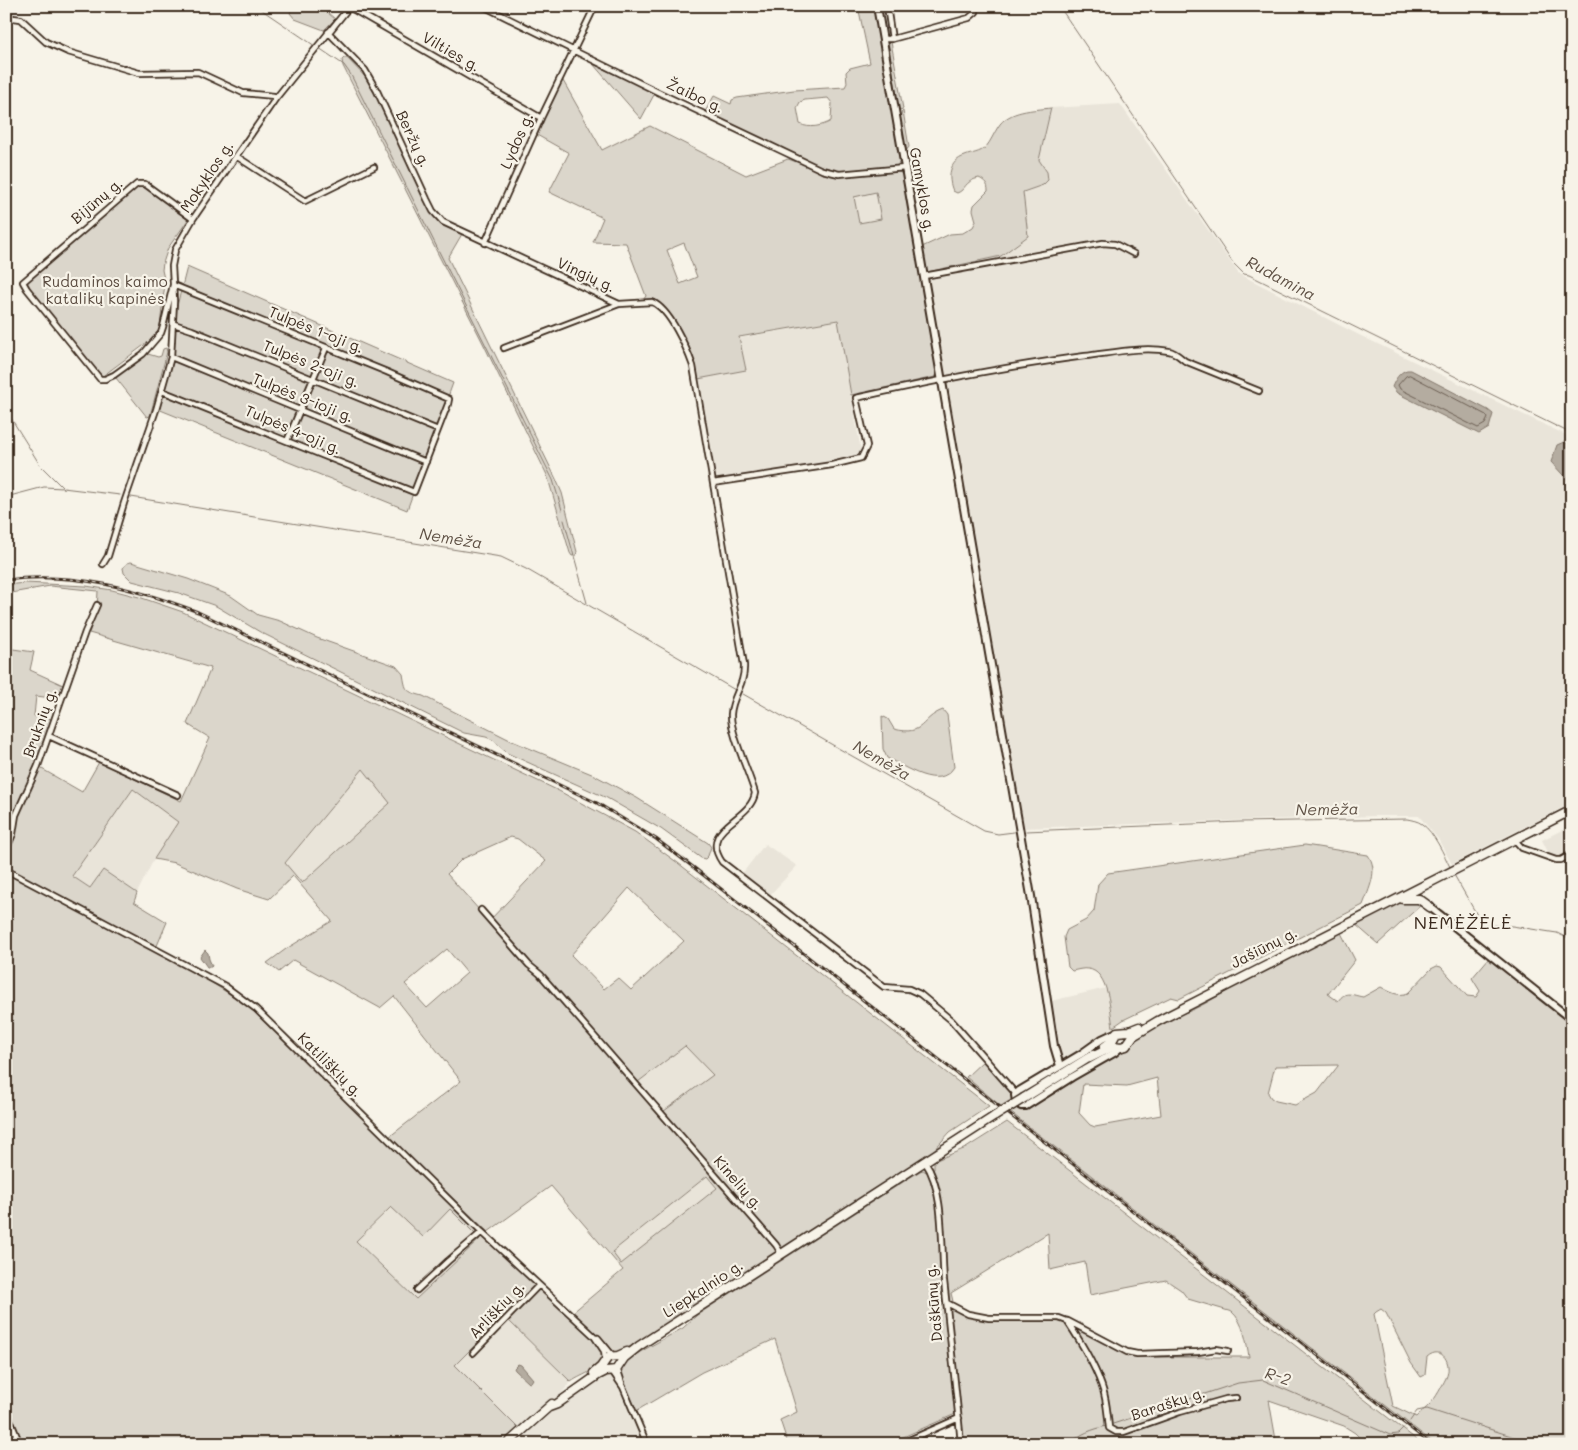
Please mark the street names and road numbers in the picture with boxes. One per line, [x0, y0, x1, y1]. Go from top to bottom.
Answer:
street label: Vilties g. [419, 27, 484, 76]
street label: Žaibo g. [664, 73, 727, 117]
street label: Beržų g. [392, 107, 436, 170]
street label: Lydos g. [495, 109, 537, 172]
street label: Mokyklos g. [175, 137, 238, 216]
street label: Gamyklos g. [906, 146, 940, 234]
street label: Bijūnų g. [66, 173, 126, 228]
street label: Vingių g. [554, 252, 619, 296]
street label: Tulpės 1-oji g. [266, 301, 367, 357]
street label: Tulpės 2-oji g. [260, 335, 363, 392]
street label: Tulpės 3-ioji g. [250, 368, 357, 426]
street label: Tulpės 4-oji g. [242, 400, 345, 458]
street label: Bruknių g. [17, 685, 61, 760]
street label: Jašiūnų g. [1227, 922, 1300, 972]
street label: Katiliškių g. [294, 1028, 367, 1101]
street label: Kinelių g. [710, 1151, 768, 1214]
street label: Liepkalnio g. [658, 1255, 746, 1322]
street label: Daškūnų g. [920, 1264, 946, 1343]
street label: Arliškių g. [464, 1276, 529, 1342]
street label: Baraškų g. [1128, 1382, 1207, 1424]

